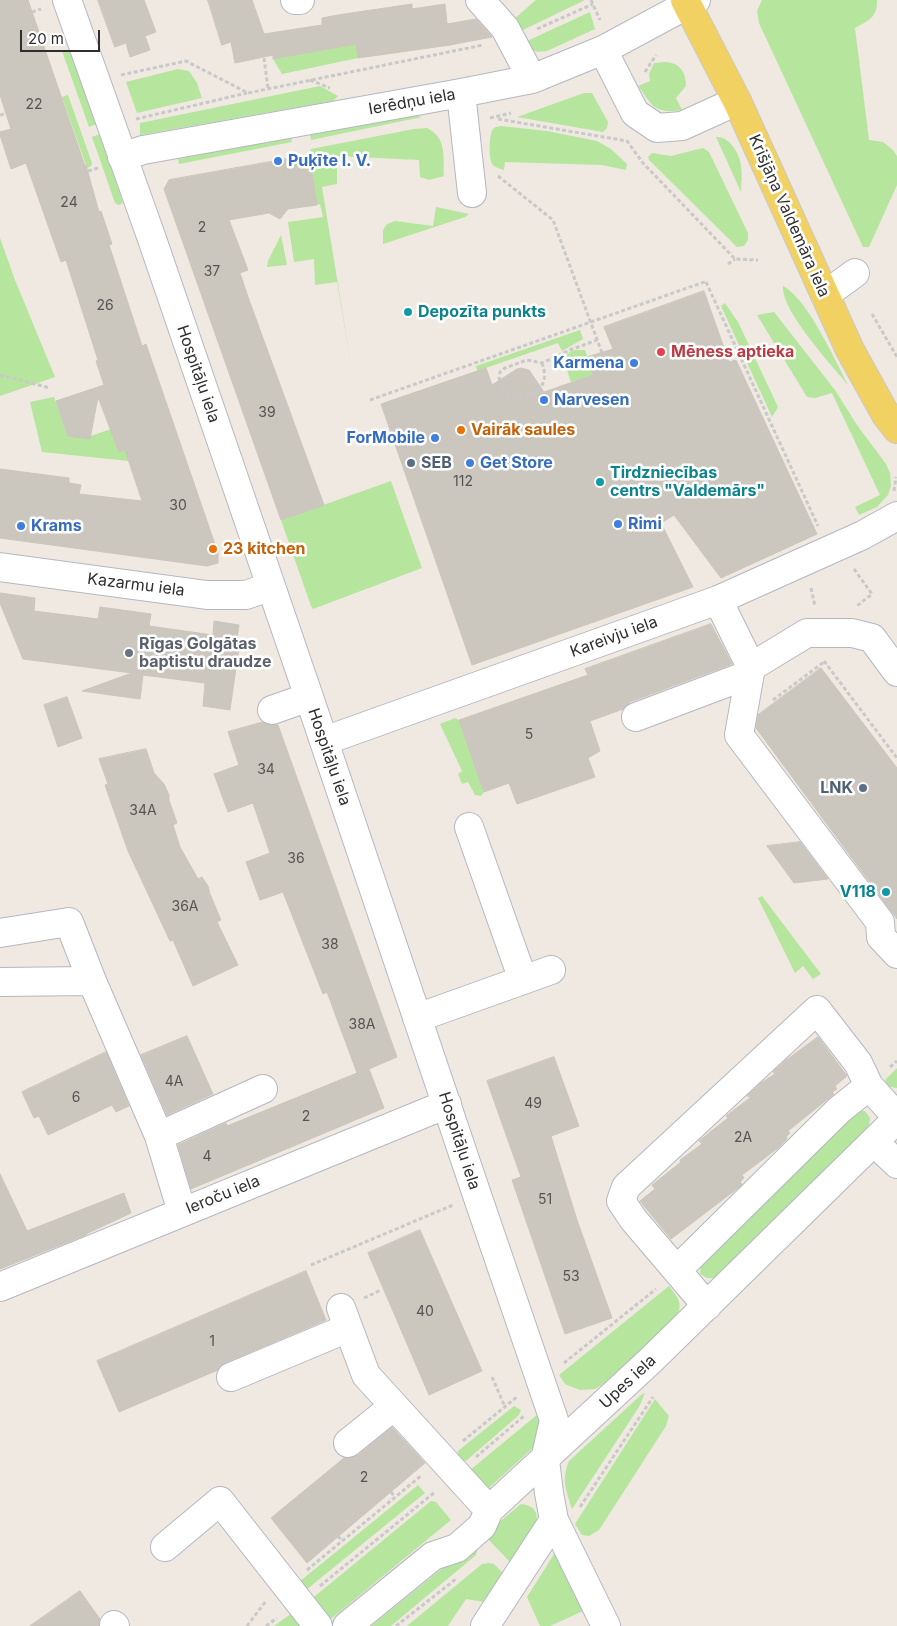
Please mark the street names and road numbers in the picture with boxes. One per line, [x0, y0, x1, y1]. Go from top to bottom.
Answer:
street label: Ierēdņu iela [367, 85, 457, 119]
street label: Krišjāņa Valdemāra iela [744, 132, 834, 300]
street label: Hospitāļu iela [172, 323, 224, 425]
street label: Kazarmu iela [86, 570, 186, 600]
street label: Kareivju iela [568, 612, 660, 662]
street label: Hospitāļu iela [303, 706, 355, 808]
street label: Hospitāļu iela [434, 1090, 484, 1192]
street label: Ieroču iela [183, 1171, 263, 1219]
street label: Upes iela [596, 1351, 660, 1413]

